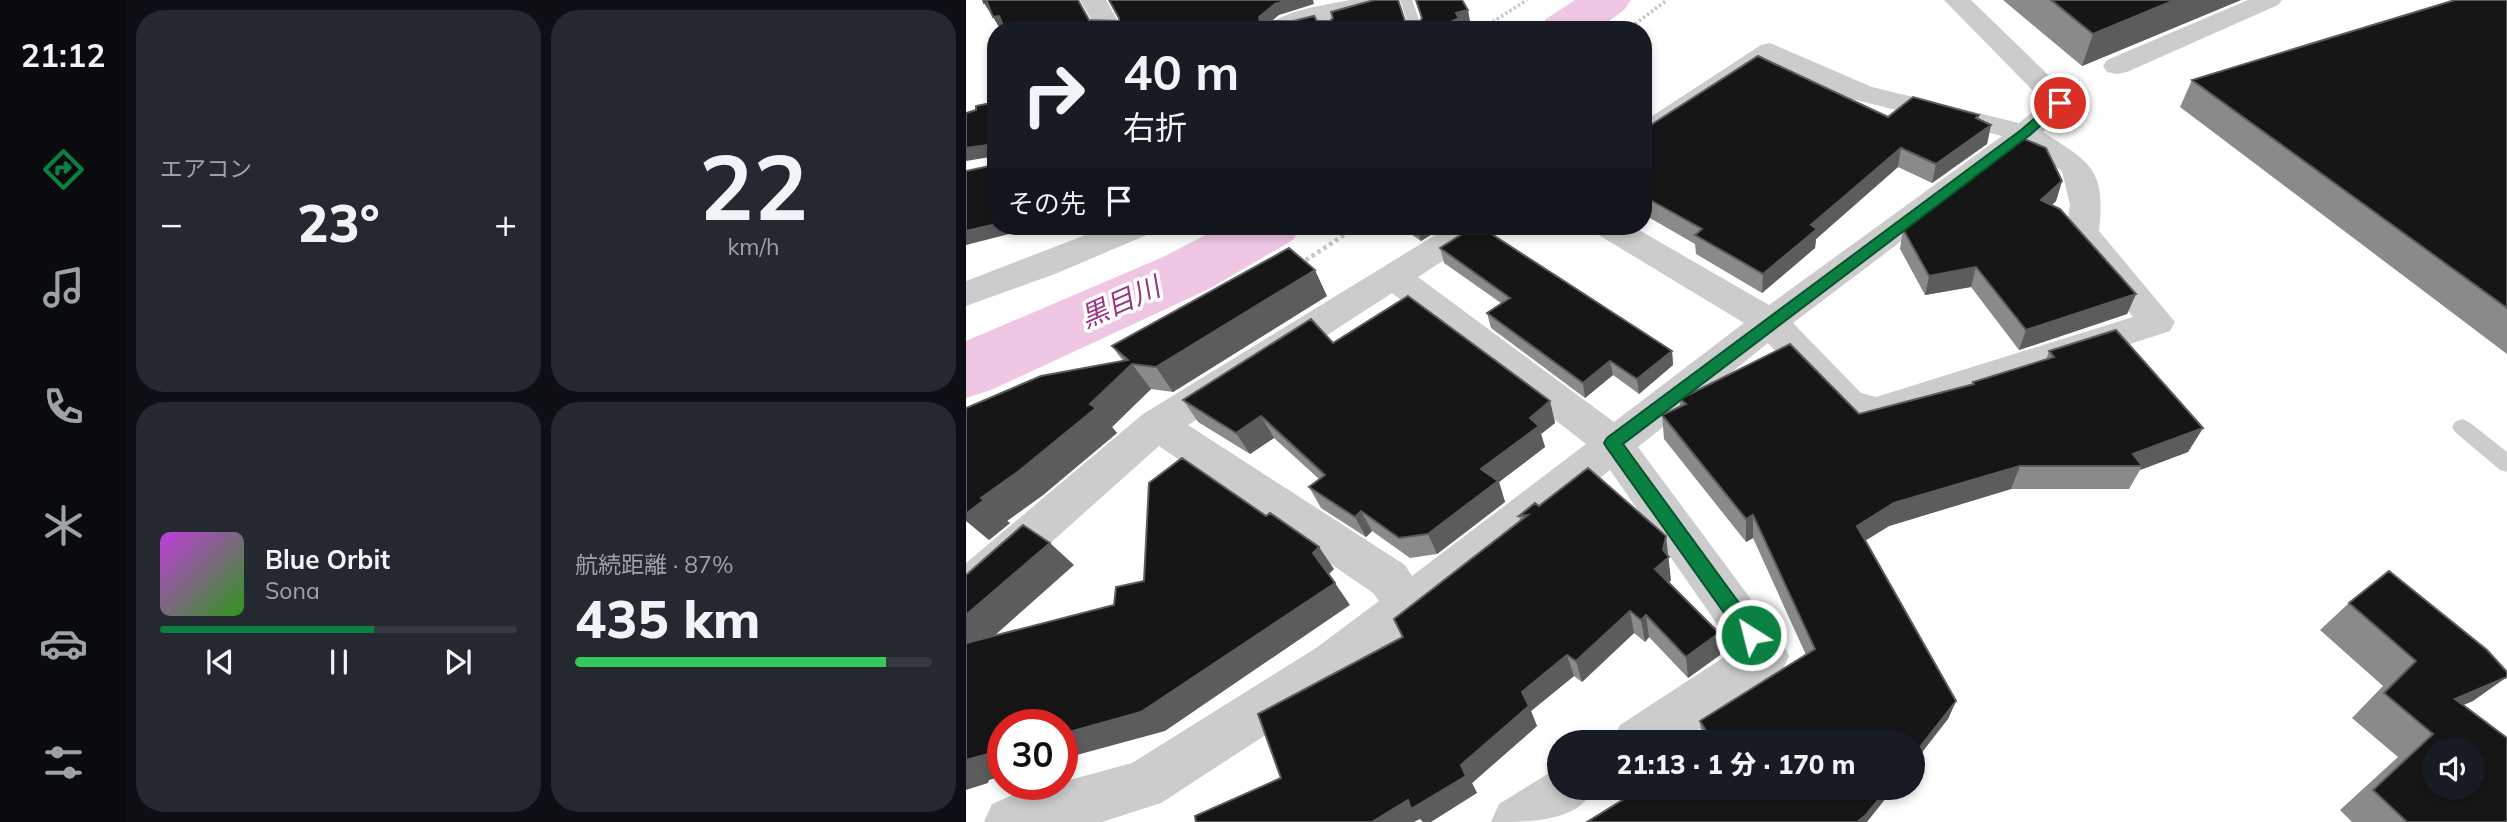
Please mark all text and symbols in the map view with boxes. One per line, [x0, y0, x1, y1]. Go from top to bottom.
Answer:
text: 21:12 [21, 35, 105, 75]
text: 40 m [1123, 41, 1239, 102]
icon: right [1008, 49, 1099, 140]
pin [2030, 73, 2090, 133]
icon: arrive [2041, 84, 2079, 122]
text: 右折 [1123, 107, 1187, 147]
text: 22 [699, 129, 808, 243]
icon: directions [39, 145, 88, 194]
text: エアコン [160, 154, 252, 183]
icon: arrive [1100, 182, 1138, 220]
text: その先 [1008, 187, 1086, 220]
text: 23° [297, 190, 380, 255]
text: − [160, 199, 183, 247]
text: + [494, 199, 517, 247]
text: km/h [727, 232, 780, 261]
icon: music [39, 263, 88, 312]
water label: 黒目川 [1074, 267, 1168, 335]
icon: phone [39, 382, 88, 431]
icon: climate [39, 501, 88, 550]
text: Blue Orbit [265, 543, 390, 576]
text: 航続距離 · 87% [575, 550, 733, 579]
text: Sona [265, 576, 320, 605]
text: 435 km [575, 586, 760, 651]
position arrow [1714, 598, 1788, 672]
icon: car [39, 619, 88, 668]
icon: previous [201, 643, 239, 681]
icon: pause [320, 643, 358, 681]
icon: next [439, 643, 477, 681]
speed limit sign: 30 [987, 709, 1078, 800]
map controls [2422, 737, 2485, 800]
button: sound [2422, 737, 2485, 800]
icon: filters [39, 738, 88, 787]
text: 21:13 · 1 分 · 170 m [1617, 748, 1855, 781]

